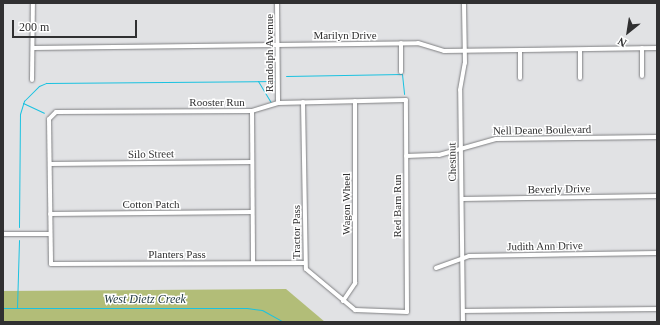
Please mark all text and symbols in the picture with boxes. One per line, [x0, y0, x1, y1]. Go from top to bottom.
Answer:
scale bar [14, 12, 139, 38]
north arrow [608, 12, 648, 52]
street label: Randolph Avenue [262, 14, 276, 92]
text: 200 m [19, 20, 49, 34]
street label: Marilyn Drive [313, 28, 377, 42]
text: N [616, 35, 628, 50]
street label: Rooster Run [189, 95, 245, 109]
street label: Nell Deane Boulevard [493, 123, 591, 137]
street label: Chestnut [445, 142, 459, 182]
street label: Silo Street [128, 147, 174, 161]
street label: Wagon Wheel [339, 173, 353, 235]
street label: Red Barn Run [390, 175, 404, 237]
street label: Beverly Drive [528, 182, 590, 196]
street label: Cotton Patch [122, 197, 180, 211]
street label: Tractor Pass [289, 205, 303, 259]
street label: Judith Ann Drive [507, 239, 583, 253]
street label: Planters Pass [148, 247, 206, 261]
water label: West Dietz Creek [104, 293, 186, 307]

